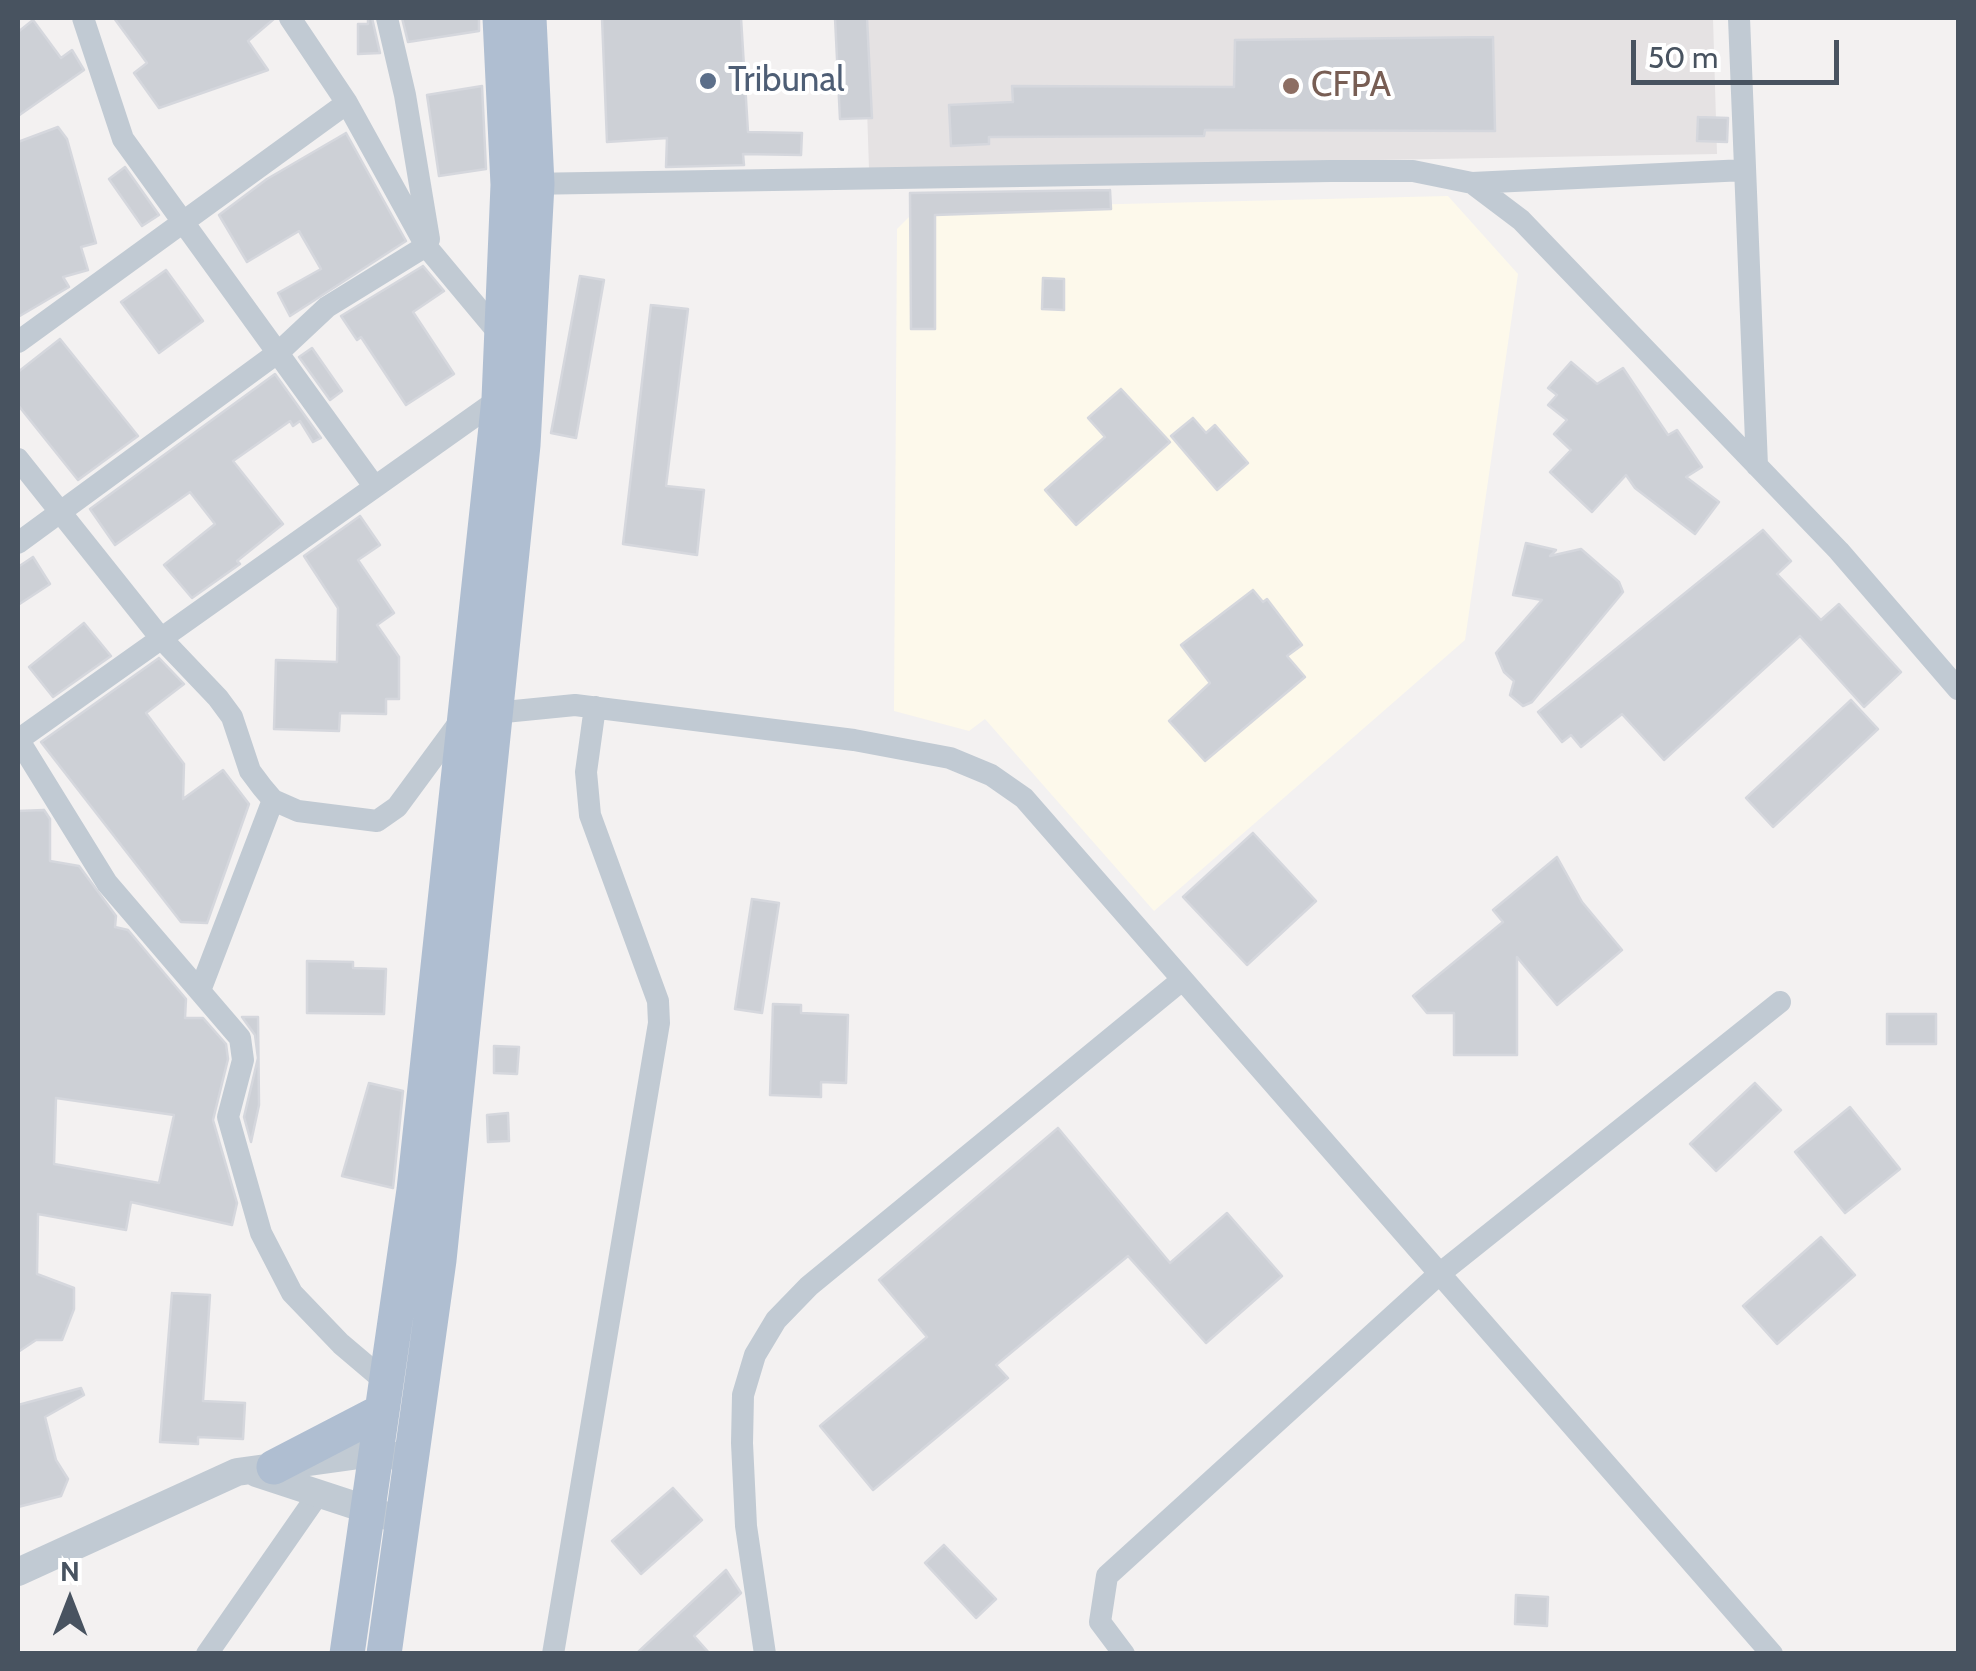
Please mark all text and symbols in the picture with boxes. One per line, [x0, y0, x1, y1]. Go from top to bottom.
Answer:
scale bar [1636, 20, 1844, 82]
text: 50 m [1648, 39, 1718, 76]
place label: Tribunal [728, 60, 844, 102]
place label: CFPA [1311, 65, 1391, 107]
marker: Tribunal [697, 70, 719, 92]
marker: CFPA [1280, 75, 1302, 97]
north arrow [20, 1551, 120, 1651]
text: N [60, 1554, 80, 1588]

